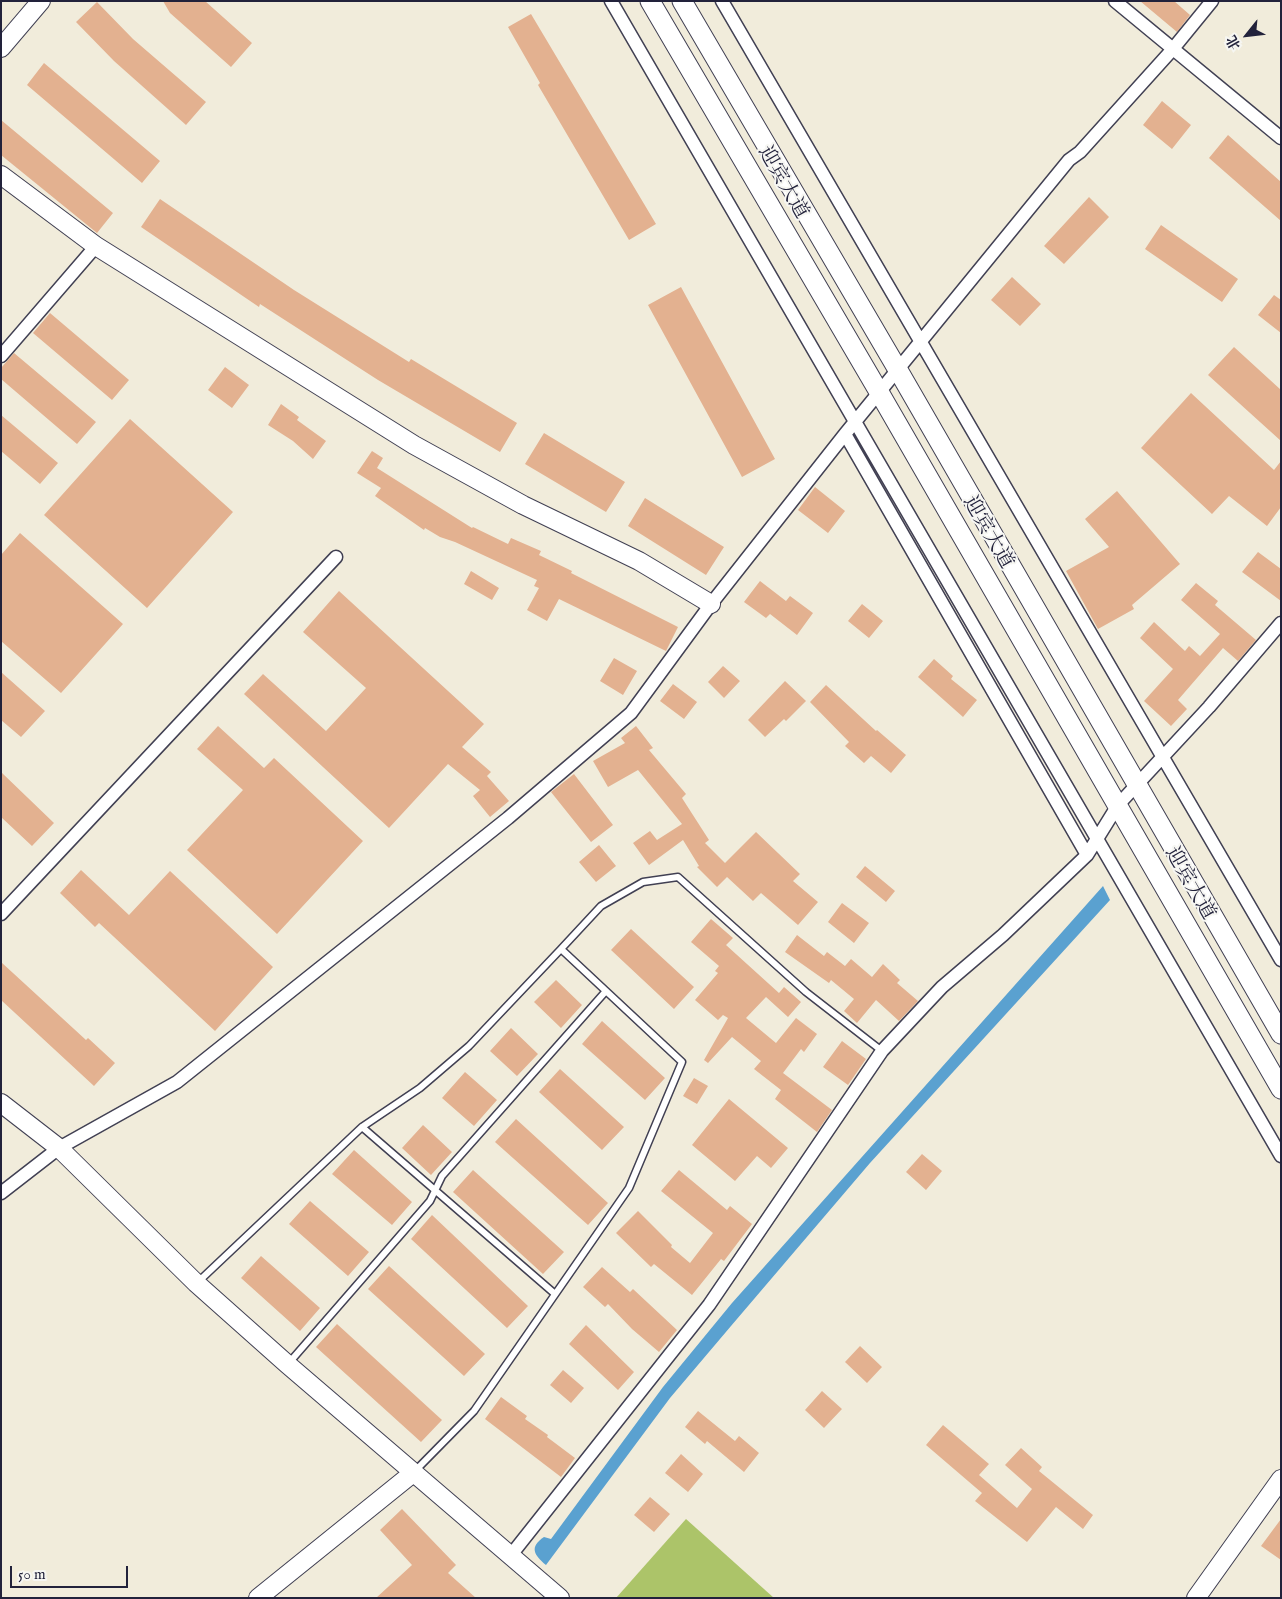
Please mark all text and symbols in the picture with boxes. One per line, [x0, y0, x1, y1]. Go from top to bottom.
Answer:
north arrow [1222, 10, 1272, 60]
text: 北 [1223, 32, 1245, 53]
street label: 迎宾大道 [752, 142, 812, 224]
street label: 迎宾大道 [957, 492, 1017, 574]
street label: 迎宾大道 [1159, 843, 1219, 925]
scale bar [12, 1556, 130, 1588]
text: 50 m [18, 1565, 46, 1584]

